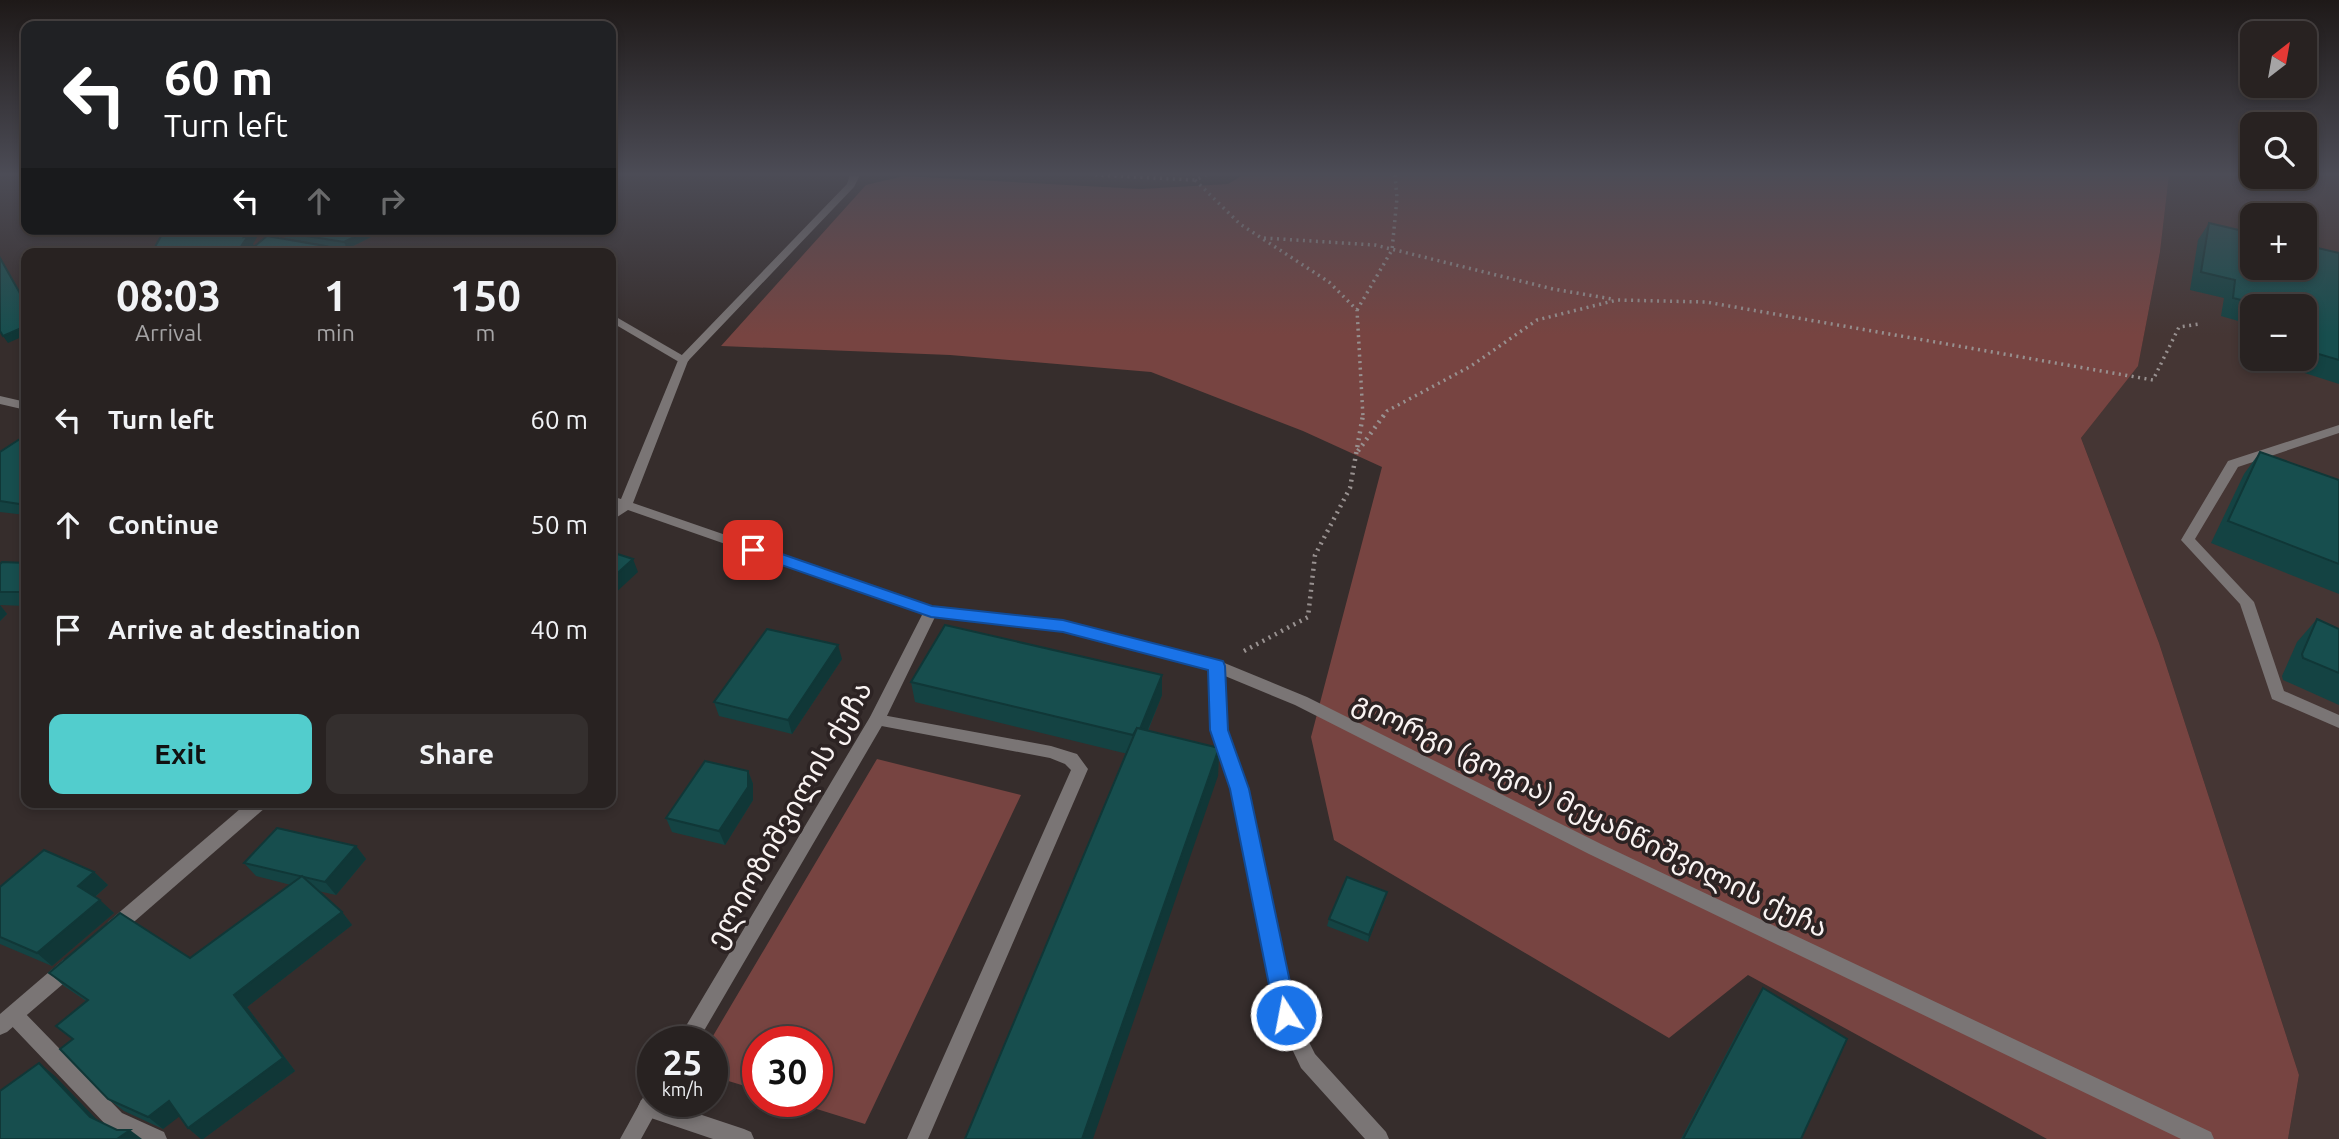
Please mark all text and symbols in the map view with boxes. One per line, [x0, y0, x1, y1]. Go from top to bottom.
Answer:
north arrow [2240, 21, 2317, 98]
map controls [2240, 21, 2317, 371]
icon: left [49, 49, 140, 140]
text: 60 m [164, 49, 273, 104]
text: Turn left [164, 107, 288, 143]
button: search [2240, 112, 2317, 189]
icon: left [227, 182, 265, 220]
icon: ahead [300, 182, 338, 220]
icon: right [373, 182, 411, 220]
button: + [2240, 203, 2317, 280]
text: 08:03 [116, 272, 221, 319]
text: 1 [324, 272, 347, 319]
text: 150 [450, 272, 521, 319]
button: − [2240, 294, 2317, 371]
text: Arrival [135, 320, 202, 345]
text: min [316, 320, 355, 345]
text: m [475, 320, 495, 345]
icon: left [49, 401, 87, 439]
text: Turn left [108, 405, 214, 434]
text: 60 m [530, 405, 588, 434]
icon: ahead [49, 506, 87, 544]
text: Continue [108, 510, 219, 539]
text: 50 m [530, 510, 588, 539]
pin [723, 520, 783, 580]
icon: arrive [734, 531, 772, 569]
icon: arrive [49, 611, 87, 649]
text: Arrive at destination [108, 615, 361, 644]
text: 40 m [530, 615, 588, 644]
street label: ელიოზიშვილის ქუჩა [699, 675, 879, 954]
street label: გიორგი (გოგია) მეყანწიშვილის ქუჩა [1348, 685, 1833, 945]
button: Exit [49, 714, 312, 794]
button: Share [326, 714, 588, 794]
position arrow [1249, 978, 1323, 1052]
speed limit sign: 30 [742, 1026, 833, 1117]
text: 25 [663, 1042, 702, 1082]
text: km/h [662, 1079, 703, 1099]

